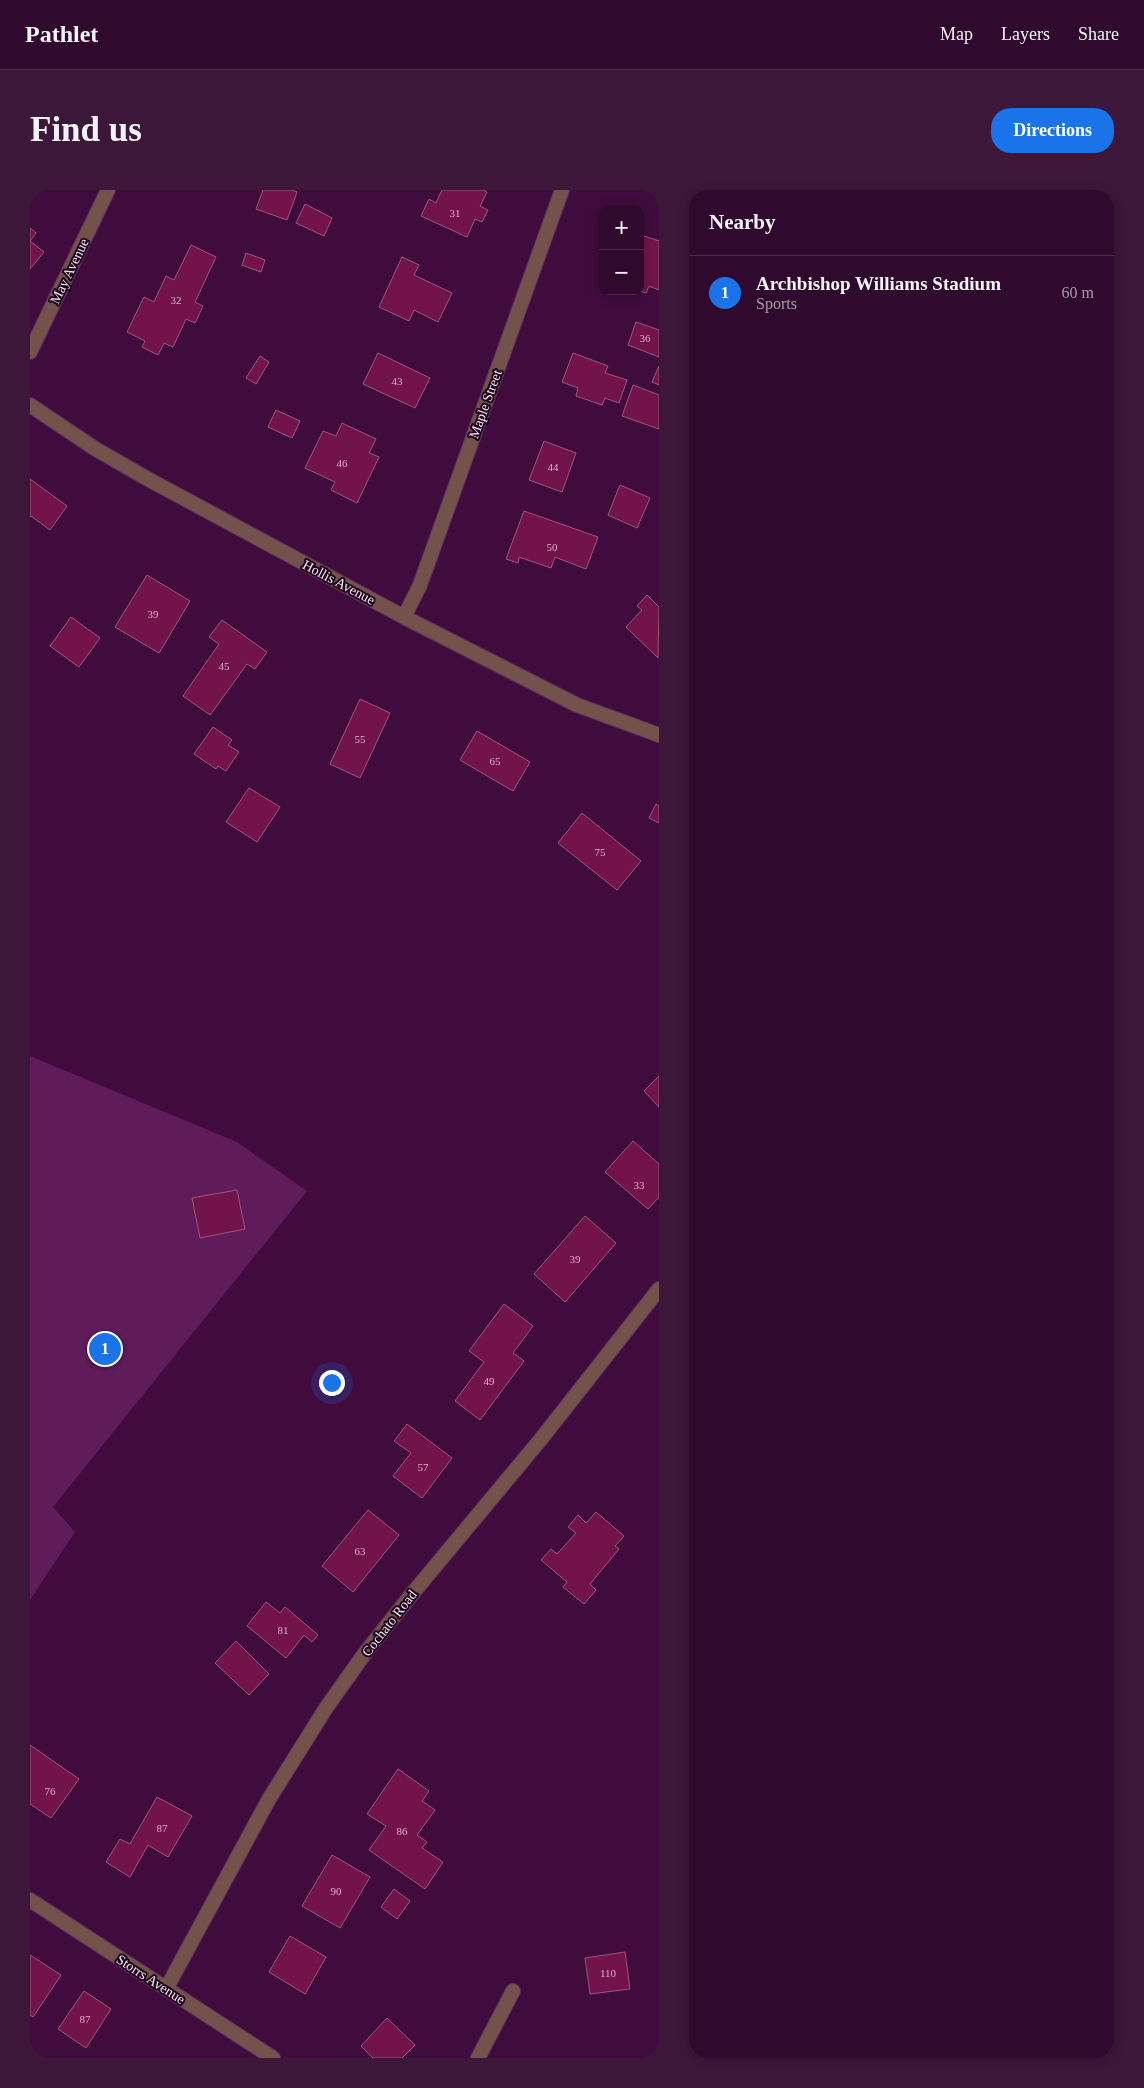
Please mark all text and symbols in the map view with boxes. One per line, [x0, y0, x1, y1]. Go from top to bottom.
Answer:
text: Pathlet [25, 21, 98, 47]
text: Map [940, 24, 973, 44]
text: Layers [1001, 24, 1050, 44]
text: Share [1078, 24, 1119, 44]
button: Directions [991, 108, 1114, 153]
text: Find us [30, 110, 142, 149]
map controls [599, 205, 644, 295]
button: + [599, 205, 644, 250]
house number: 31 [450, 207, 461, 219]
text: Nearby [709, 210, 776, 234]
street label: May Avenue [47, 236, 92, 306]
button: − [599, 250, 644, 295]
text: Archbishop Williams Stadium [756, 273, 1001, 294]
text: 1 [721, 284, 729, 301]
text: 60 m [1062, 284, 1094, 301]
house number: 32 [171, 294, 182, 306]
text: Sports [756, 295, 797, 312]
house number: 36 [640, 332, 651, 344]
street label: Maple Street [466, 368, 505, 441]
house number: 43 [392, 375, 403, 387]
house number: 46 [337, 457, 348, 469]
house number: 44 [548, 461, 559, 473]
house number: 50 [547, 541, 558, 553]
street label: Hollis Avenue [300, 557, 377, 608]
house number: 39 [148, 608, 159, 620]
house number: 45 [219, 660, 230, 672]
house number: 55 [355, 733, 366, 745]
house number: 65 [490, 755, 501, 767]
house number: 75 [595, 846, 606, 858]
house number: 33 [634, 1179, 645, 1191]
house number: 39 [570, 1253, 581, 1265]
pin: 1 [89, 1330, 121, 1368]
your location [319, 1370, 345, 1396]
house number: 49 [484, 1375, 495, 1387]
house number: 57 [418, 1461, 429, 1473]
house number: 63 [355, 1545, 366, 1557]
street label: Cochato Road [359, 1587, 420, 1659]
house number: 81 [278, 1624, 289, 1636]
house number: 76 [45, 1785, 56, 1797]
house number: 87 [157, 1822, 168, 1834]
house number: 86 [397, 1825, 408, 1837]
house number: 90 [331, 1885, 342, 1897]
street label: Storrs Avenue [114, 1952, 188, 2007]
house number: 110 [600, 1967, 617, 1979]
house number: 87 [80, 2013, 91, 2025]

